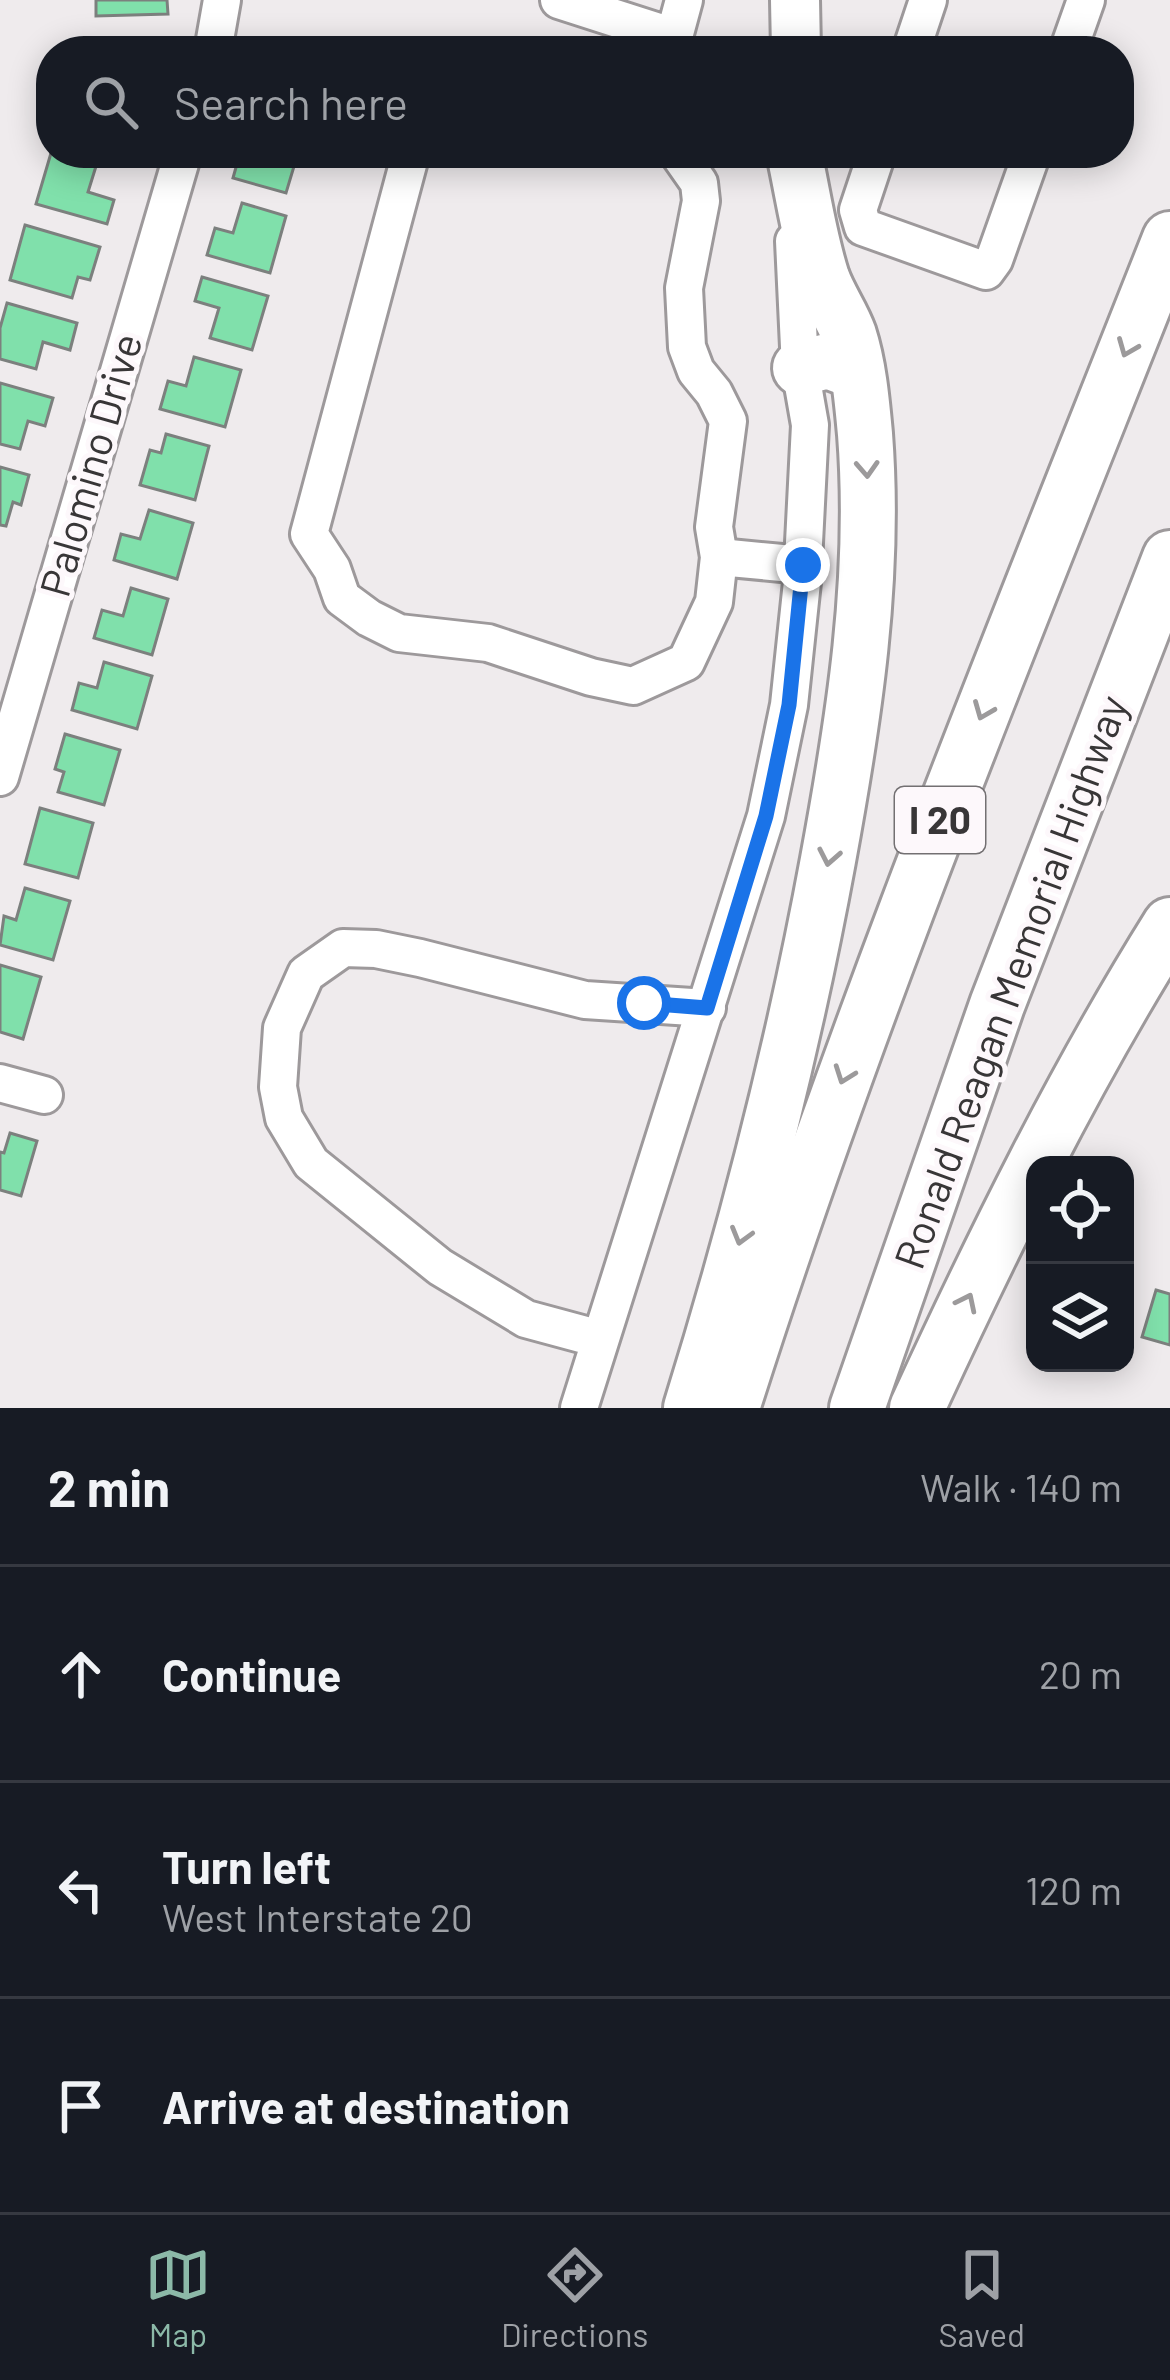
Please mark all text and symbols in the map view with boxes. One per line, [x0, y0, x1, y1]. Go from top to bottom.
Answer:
search box [36, 36, 1134, 168]
icon: search [78, 69, 144, 135]
text: Search here [174, 75, 408, 129]
street label: Palomino Drive [28, 327, 151, 602]
one-way arrow [1117, 337, 1141, 358]
one-way arrow [853, 460, 879, 479]
route end [776, 538, 830, 592]
street label: Ronald Reagan Memorial Highway [882, 688, 1137, 1275]
one-way arrow [973, 699, 998, 720]
road number: I 20 [895, 787, 985, 853]
one-way arrow [817, 846, 843, 866]
route start [617, 976, 671, 1030]
one-way arrow [833, 1063, 858, 1084]
map controls [1026, 1156, 1134, 1372]
button: locate [1026, 1156, 1134, 1264]
one-way arrow [730, 1225, 755, 1246]
button: layers [1026, 1264, 1134, 1372]
one-way arrow [953, 1293, 976, 1314]
text: 2 min [48, 1456, 170, 1517]
text: Walk · 140 m [920, 1463, 1122, 1510]
icon: ahead [48, 1641, 114, 1707]
text: Continue [162, 1647, 341, 1701]
text: 20 m [1039, 1650, 1122, 1697]
text: Turn left [162, 1839, 331, 1893]
icon: left [48, 1857, 114, 1923]
text: 120 m [1025, 1866, 1122, 1913]
text: West Interstate 20 [162, 1893, 473, 1940]
icon: arrive [48, 2073, 114, 2139]
text: Arrive at destination [162, 2079, 570, 2133]
tab: Map [145, 2242, 211, 2354]
tab: Directions [501, 2242, 648, 2354]
tab: Saved [938, 2242, 1025, 2354]

